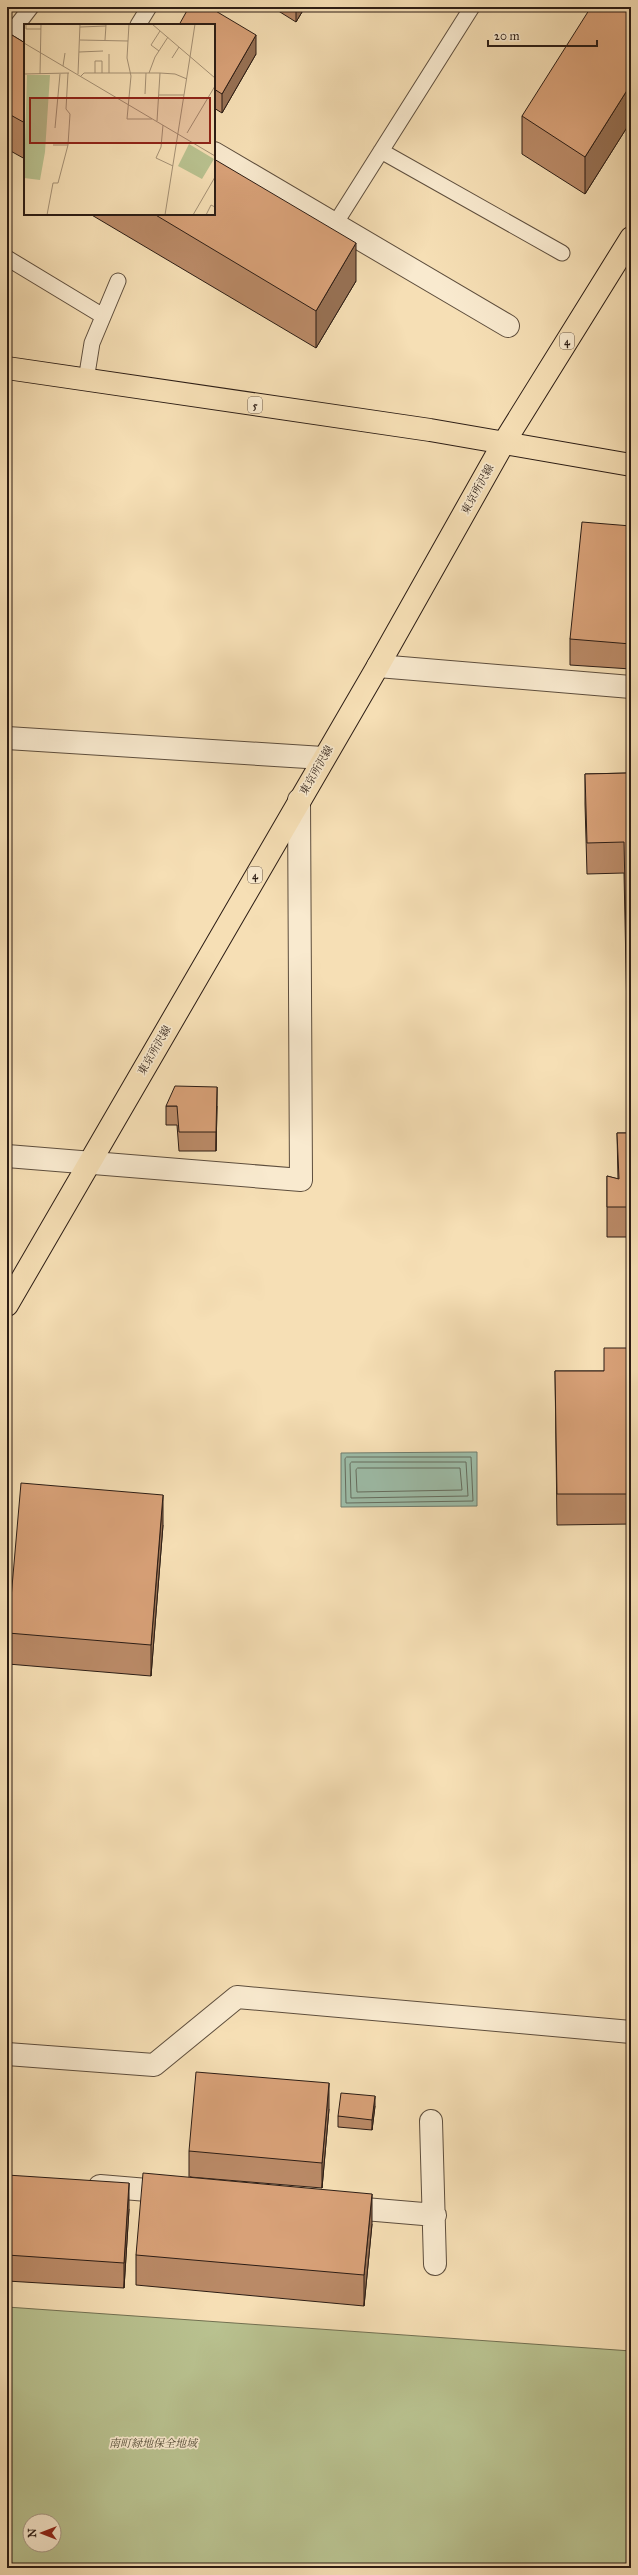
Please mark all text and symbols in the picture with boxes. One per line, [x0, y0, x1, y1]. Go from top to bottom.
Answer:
scale bar [488, 22, 597, 48]
inset map [24, 24, 215, 215]
text: 20 m [494, 29, 520, 43]
road number: 4 [560, 333, 574, 349]
road number: 5 [248, 397, 262, 413]
street label: 東京所沢線 [458, 462, 496, 516]
street label: 東京所沢線 [297, 743, 336, 797]
road number: 4 [248, 867, 262, 883]
street label: 東京所沢線 [135, 1023, 174, 1077]
park label: 南町緑地保全地域 [109, 2437, 199, 2450]
north arrow [22, 2513, 62, 2553]
text: N [26, 2528, 39, 2538]

